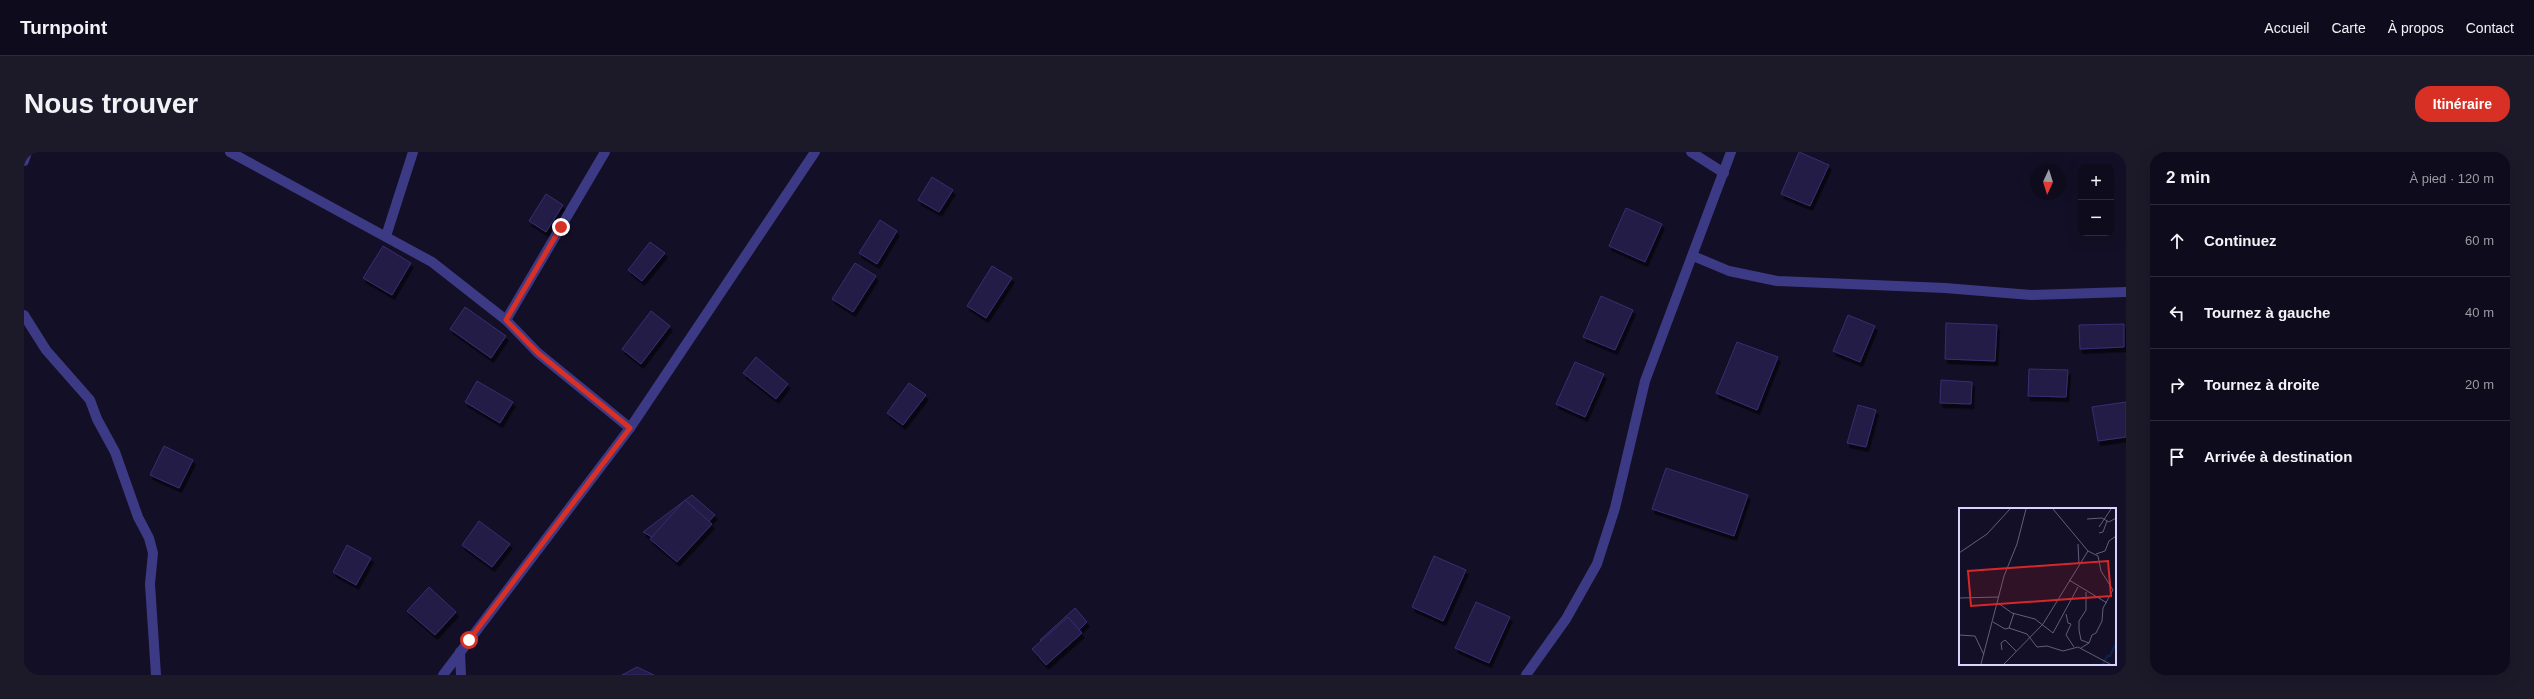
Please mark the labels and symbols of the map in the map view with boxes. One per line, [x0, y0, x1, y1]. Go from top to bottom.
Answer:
north arrow [2030, 164, 2066, 200]
route end [552, 218, 570, 236]
inset map [1959, 508, 2116, 665]
route start [460, 631, 478, 649]

